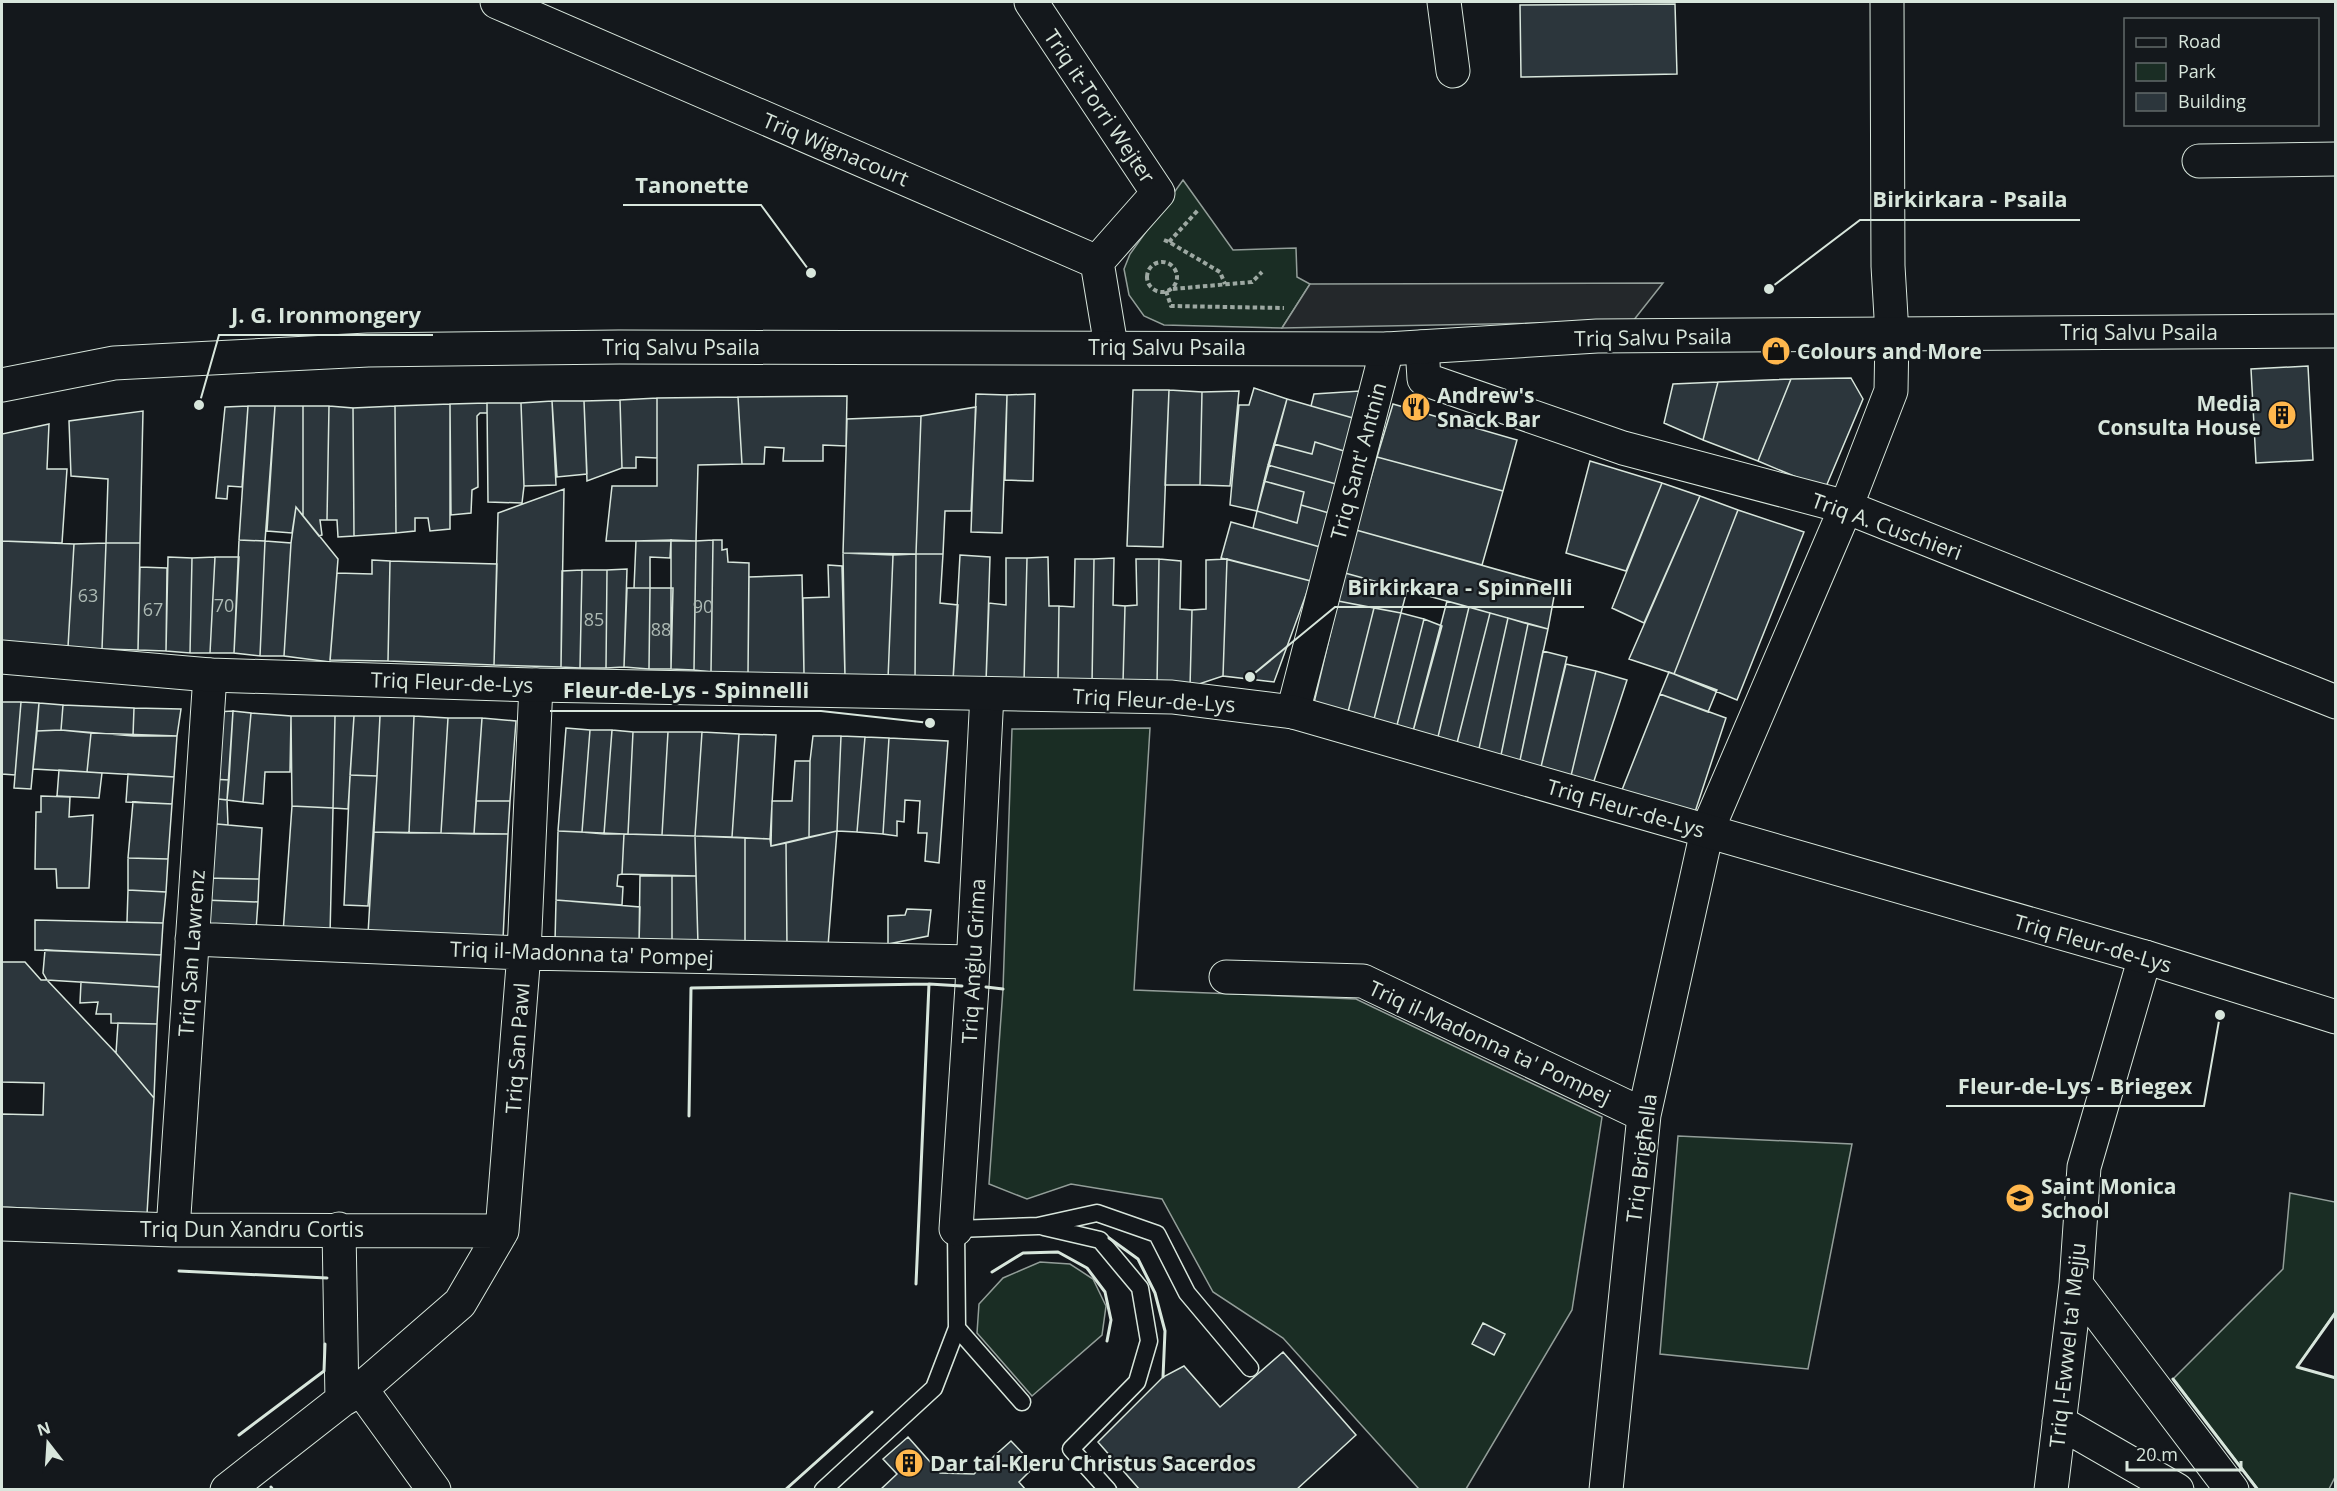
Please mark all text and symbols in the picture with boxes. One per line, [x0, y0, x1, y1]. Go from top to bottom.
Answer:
legend [2124, 18, 2319, 126]
street label: Triq it-Torri Wejter [1038, 24, 1162, 189]
text: Road [2178, 29, 2221, 53]
text: Park [2178, 59, 2216, 83]
text: Building [2178, 89, 2246, 113]
street label: Triq Wignacourt [759, 106, 913, 192]
callout: Tanonette [623, 165, 761, 205]
text: Tanonette [635, 169, 749, 199]
callout: Birkirkara - Psaila [1860, 180, 2080, 220]
text: Birkirkara - Psaila [1872, 183, 2068, 213]
callout: J. G. Ironmongery [219, 295, 433, 335]
text: J. G. Ironmongery [229, 299, 422, 329]
street label: Triq Salvu Psaila [2060, 318, 2218, 346]
street label: Triq Salvu Psaila [1574, 322, 1732, 352]
street label: Triq Salvu Psaila [602, 333, 760, 361]
street label: Triq Salvu Psaila [1088, 333, 1246, 361]
shop icon: Colours and More [1760, 335, 1792, 367]
place label: Colours and More [1797, 337, 1982, 365]
street label: Triq Sant' Antnin [1324, 379, 1392, 543]
place label: Andrew's Snack Bar [1437, 381, 1541, 433]
place label: Media Consulta House [2097, 389, 2261, 441]
restaurant icon: Andrew's Snack Bar [1400, 391, 1432, 423]
building icon: Media Consulta House [2266, 399, 2298, 431]
street label: Triq A. Cuschieri [1808, 486, 1966, 566]
callout: Birkirkara - Spinnelli [1335, 567, 1584, 607]
text: Birkirkara - Spinnelli [1347, 571, 1573, 601]
house number: 63 [78, 583, 98, 607]
house number: 70 [214, 593, 234, 617]
house number: 90 [693, 594, 713, 618]
house number: 67 [143, 597, 163, 621]
house number: 85 [584, 607, 604, 631]
house number: 88 [651, 617, 671, 641]
street label: Triq Fleur-de-Lys [370, 665, 534, 699]
callout: Fleur-de-Lys - Spinnelli [550, 671, 821, 711]
text: Fleur-de-Lys - Spinnelli [563, 674, 809, 704]
street label: Triq Fleur-de-Lys [1072, 682, 1236, 718]
street label: Triq Fleur-de-Lys [1544, 772, 1708, 844]
street label: Triq San Lawrenz [171, 868, 211, 1037]
street label: Triq Anġlu Grima [955, 878, 991, 1044]
street label: Triq Fleur-de-Lys [2011, 907, 2175, 979]
street label: Triq il-Madonna ta' Pompej [450, 934, 714, 972]
street label: Triq il-Madonna ta' Pompej [1364, 974, 1616, 1110]
street label: Triq San Pawl [498, 982, 536, 1114]
callout: Fleur-de-Lys - Briegex [1946, 1066, 2204, 1106]
text: Fleur-de-Lys - Briegex [1958, 1070, 2192, 1100]
street label: Triq Brigħella [1619, 1092, 1663, 1224]
place label: Saint Monica School [2041, 1172, 2177, 1224]
school or university icon: Saint Monica School [2004, 1182, 2036, 1214]
street label: Triq Dun Xandru Cortis [140, 1215, 364, 1243]
street label: Triq l-Ewwel ta' Mejju [2042, 1241, 2092, 1449]
north arrow [18, 1413, 78, 1473]
text: N [34, 1416, 53, 1441]
scale bar [2127, 1434, 2241, 1472]
text: 20 m [2136, 1442, 2178, 1466]
building icon: Dar tal-Kleru Christus Sacerdos [893, 1447, 925, 1479]
place label: Dar tal-Kleru Christus Sacerdos [930, 1449, 1256, 1477]

